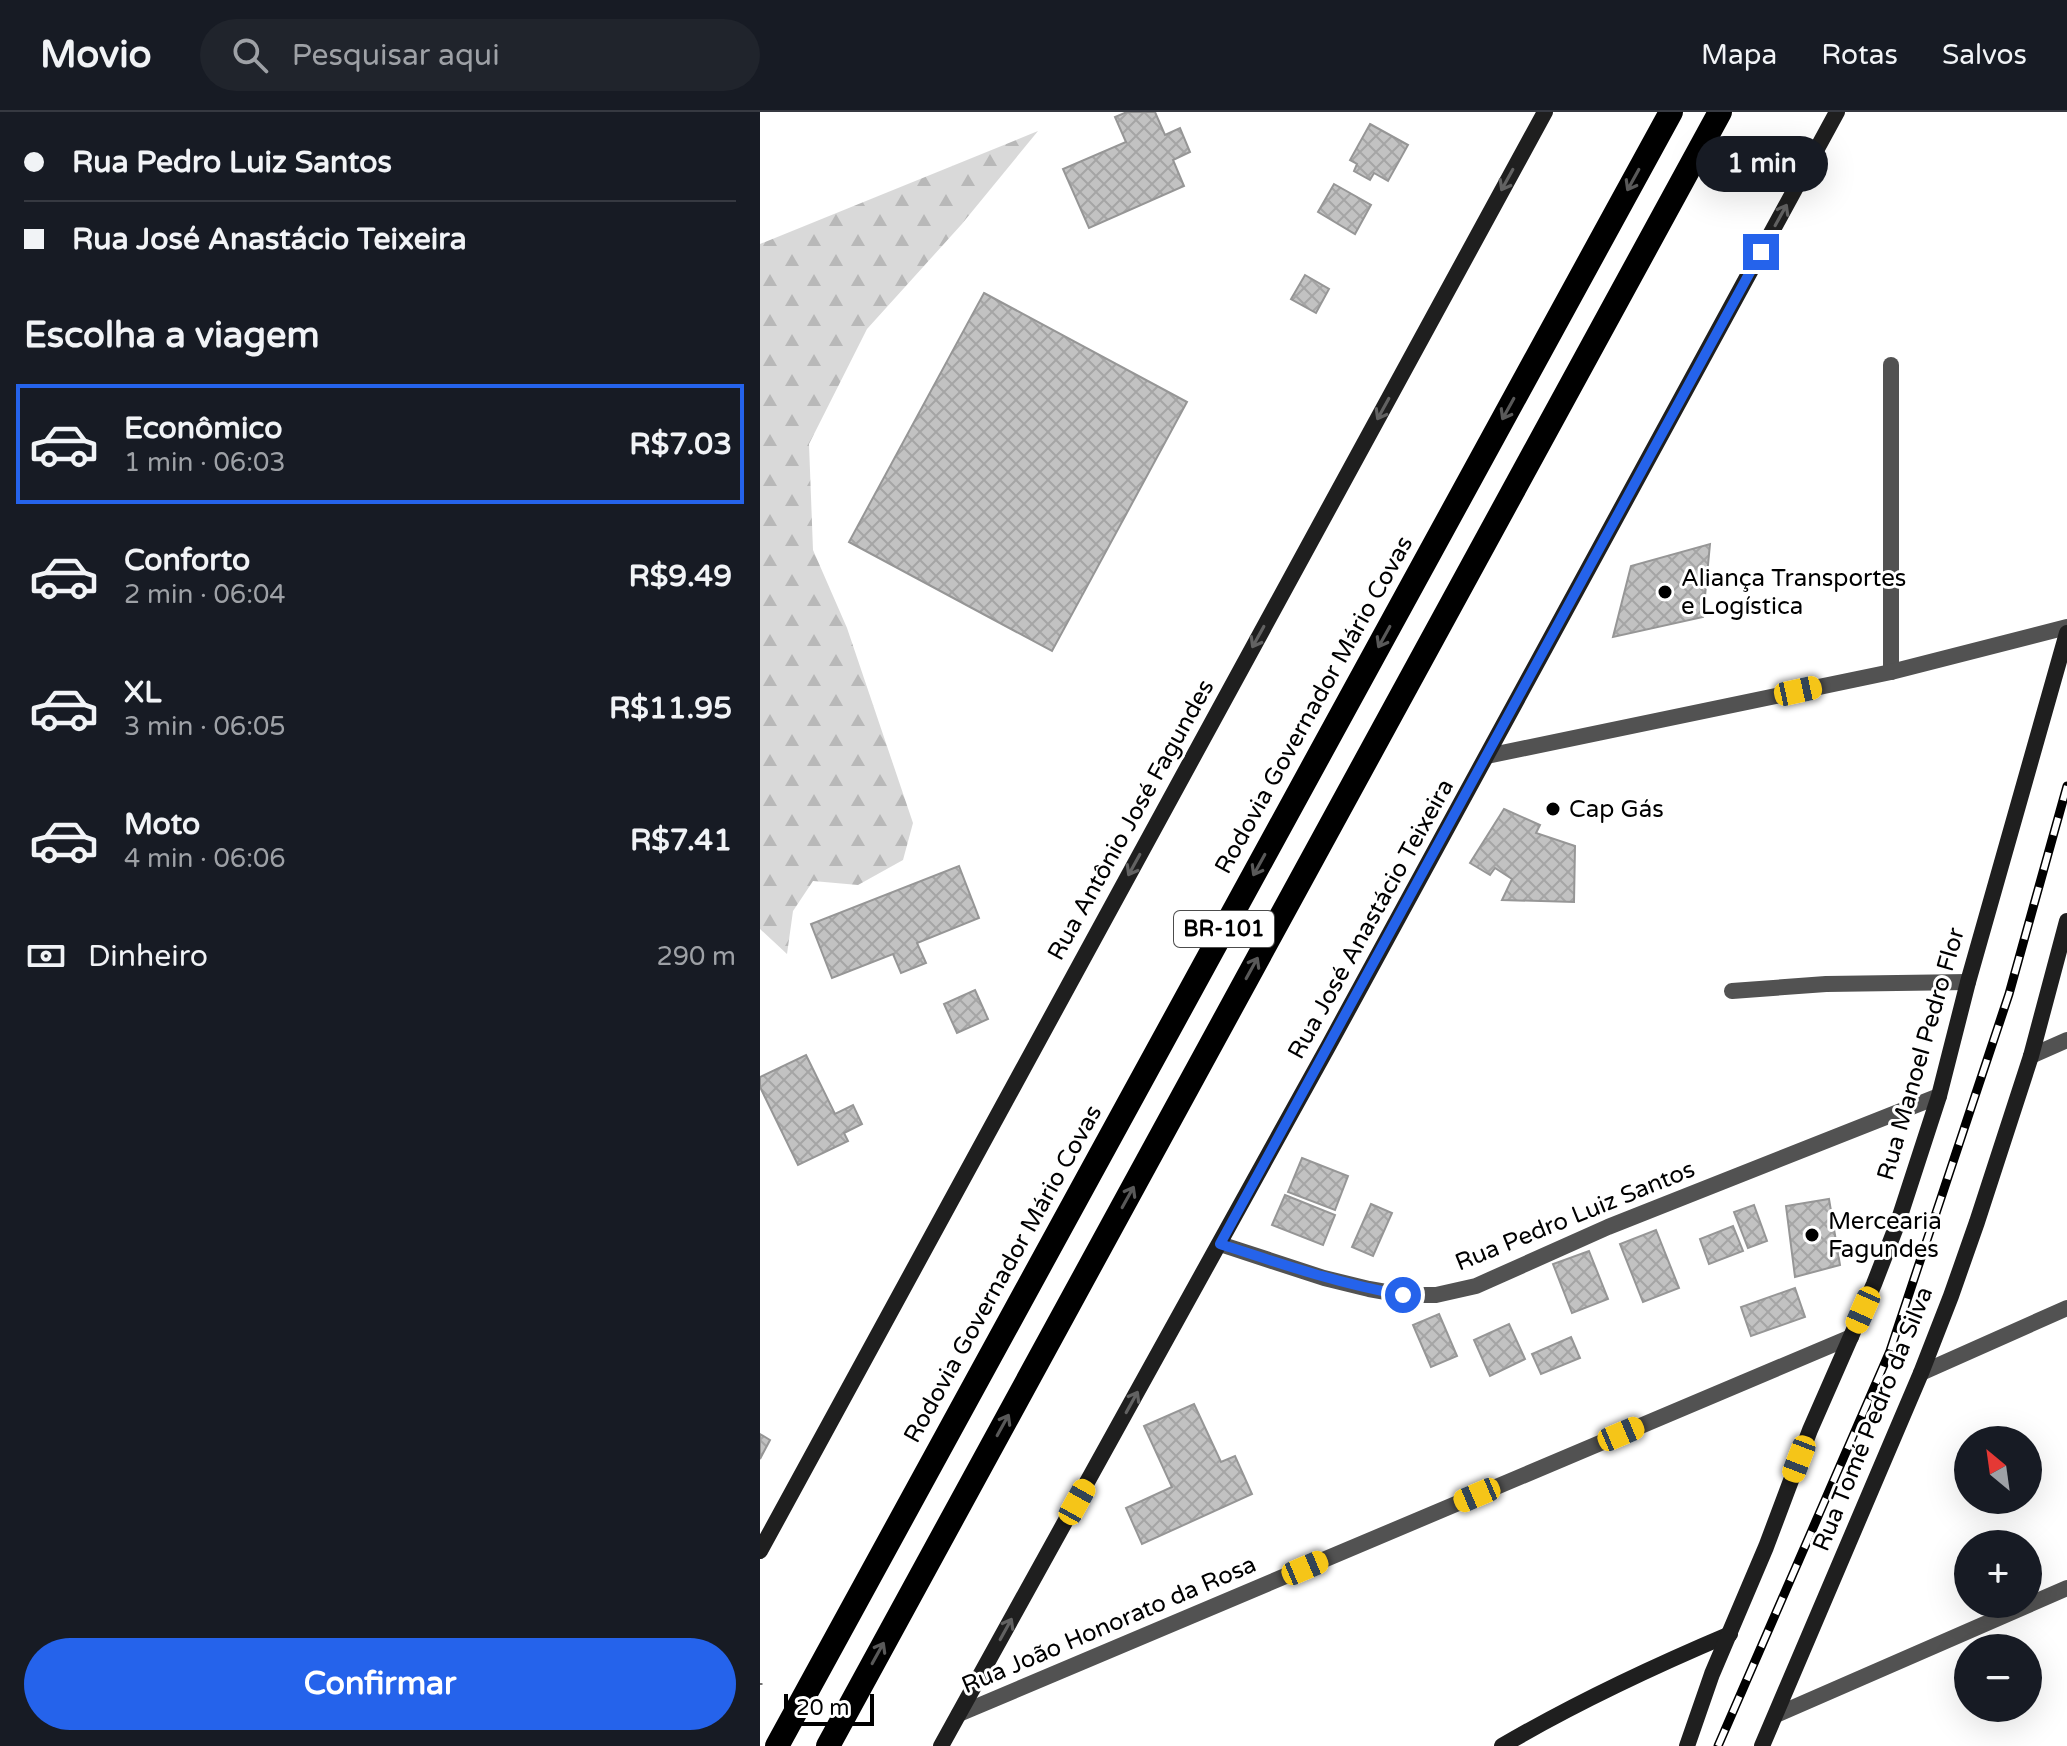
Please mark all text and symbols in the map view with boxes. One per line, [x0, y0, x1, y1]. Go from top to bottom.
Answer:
search box [200, 19, 760, 91]
text: Movio [40, 32, 152, 78]
icon: search [228, 33, 272, 77]
text: Pesquisar aqui [292, 37, 500, 74]
text: Mapa [1701, 38, 1777, 72]
text: Rotas [1821, 38, 1898, 72]
text: Salvos [1942, 38, 2027, 72]
callout: 1 min [1695, 136, 1827, 192]
text: Rua Pedro Luiz Santos [72, 144, 392, 181]
text: 1 min [1727, 148, 1797, 179]
one-way arrow [1499, 168, 1515, 192]
one-way arrow [1625, 168, 1640, 192]
one-way arrow [1774, 204, 1789, 228]
text: Rua José Anastácio Teixeira [72, 221, 467, 258]
route end [1743, 234, 1779, 270]
text: Escolha a viagem [24, 314, 319, 357]
one-way arrow [1374, 396, 1390, 420]
one-way arrow [1500, 396, 1516, 420]
icon: car [28, 408, 100, 480]
text: Econômico [124, 410, 282, 447]
text: R$7.03 [629, 426, 732, 463]
text: 1 min · 06:03 [124, 447, 286, 478]
street label: Rodovia Governador Mário Covas [1209, 531, 1419, 879]
icon: car [28, 540, 100, 612]
text: Conforto [124, 542, 250, 579]
text: R$9.49 [628, 558, 732, 595]
place label: Aliança Transportes e Logística [1681, 564, 1906, 621]
text: 2 min · 06:04 [124, 579, 286, 610]
marker: Aliança Transportes e Logística [1656, 583, 1674, 601]
one-way arrow [1250, 624, 1265, 648]
one-way arrow [1375, 624, 1391, 648]
icon: car [28, 672, 100, 744]
text: XL [124, 674, 161, 711]
car [1772, 674, 1824, 708]
street label: Rua Antônio José Fagundes [1042, 675, 1220, 965]
text: R$11.95 [609, 690, 732, 727]
text: 3 min · 06:05 [124, 711, 286, 742]
street label: Rua José Anastácio Teixeira [1282, 774, 1460, 1064]
place label: Cap Gás [1569, 795, 1664, 824]
marker: Cap Gás [1544, 800, 1562, 818]
icon: car [28, 804, 100, 876]
text: Moto [124, 806, 200, 843]
text: R$7.41 [630, 822, 732, 859]
text: 4 min · 06:06 [124, 843, 286, 874]
one-way arrow [1251, 852, 1266, 876]
one-way arrow [1125, 853, 1141, 876]
road number: BR-101 [1174, 911, 1274, 947]
street label: Rua Manoel Pedro Flor [1871, 924, 1971, 1184]
icon: cash [24, 934, 68, 978]
text: Dinheiro [88, 938, 208, 975]
text: 290 m [656, 941, 736, 972]
one-way arrow [1245, 957, 1260, 981]
street label: Rodovia Governador Mário Covas [898, 1100, 1108, 1448]
street label: Rua Pedro Luiz Santos [1451, 1155, 1699, 1277]
one-way arrow [1120, 1185, 1136, 1209]
place label: Mercearia Fagundes [1828, 1207, 1942, 1264]
marker: Mercearia Fagundes [1803, 1226, 1821, 1244]
route start [1385, 1277, 1421, 1313]
street label: Rua Tomé Pedro da Silva [1807, 1283, 1939, 1555]
car [1842, 1283, 1884, 1337]
one-way arrow [1125, 1390, 1141, 1414]
one-way arrow [996, 1413, 1011, 1437]
car [1594, 1414, 1648, 1454]
north arrow [1954, 1426, 2042, 1514]
map controls [1954, 1426, 2042, 1722]
car [1779, 1432, 1819, 1486]
car [1055, 1475, 1099, 1529]
car [1450, 1475, 1504, 1515]
button: + [1954, 1530, 2042, 1618]
car [1278, 1548, 1332, 1588]
street label: Rua João Honorato da Rosa [957, 1550, 1261, 1700]
one-way arrow [998, 1618, 1014, 1641]
button: − [1954, 1634, 2042, 1722]
button: Confirmar [24, 1638, 736, 1730]
one-way arrow [871, 1642, 887, 1665]
scale bar [784, 1690, 874, 1726]
text: 20 m [796, 1695, 850, 1721]

